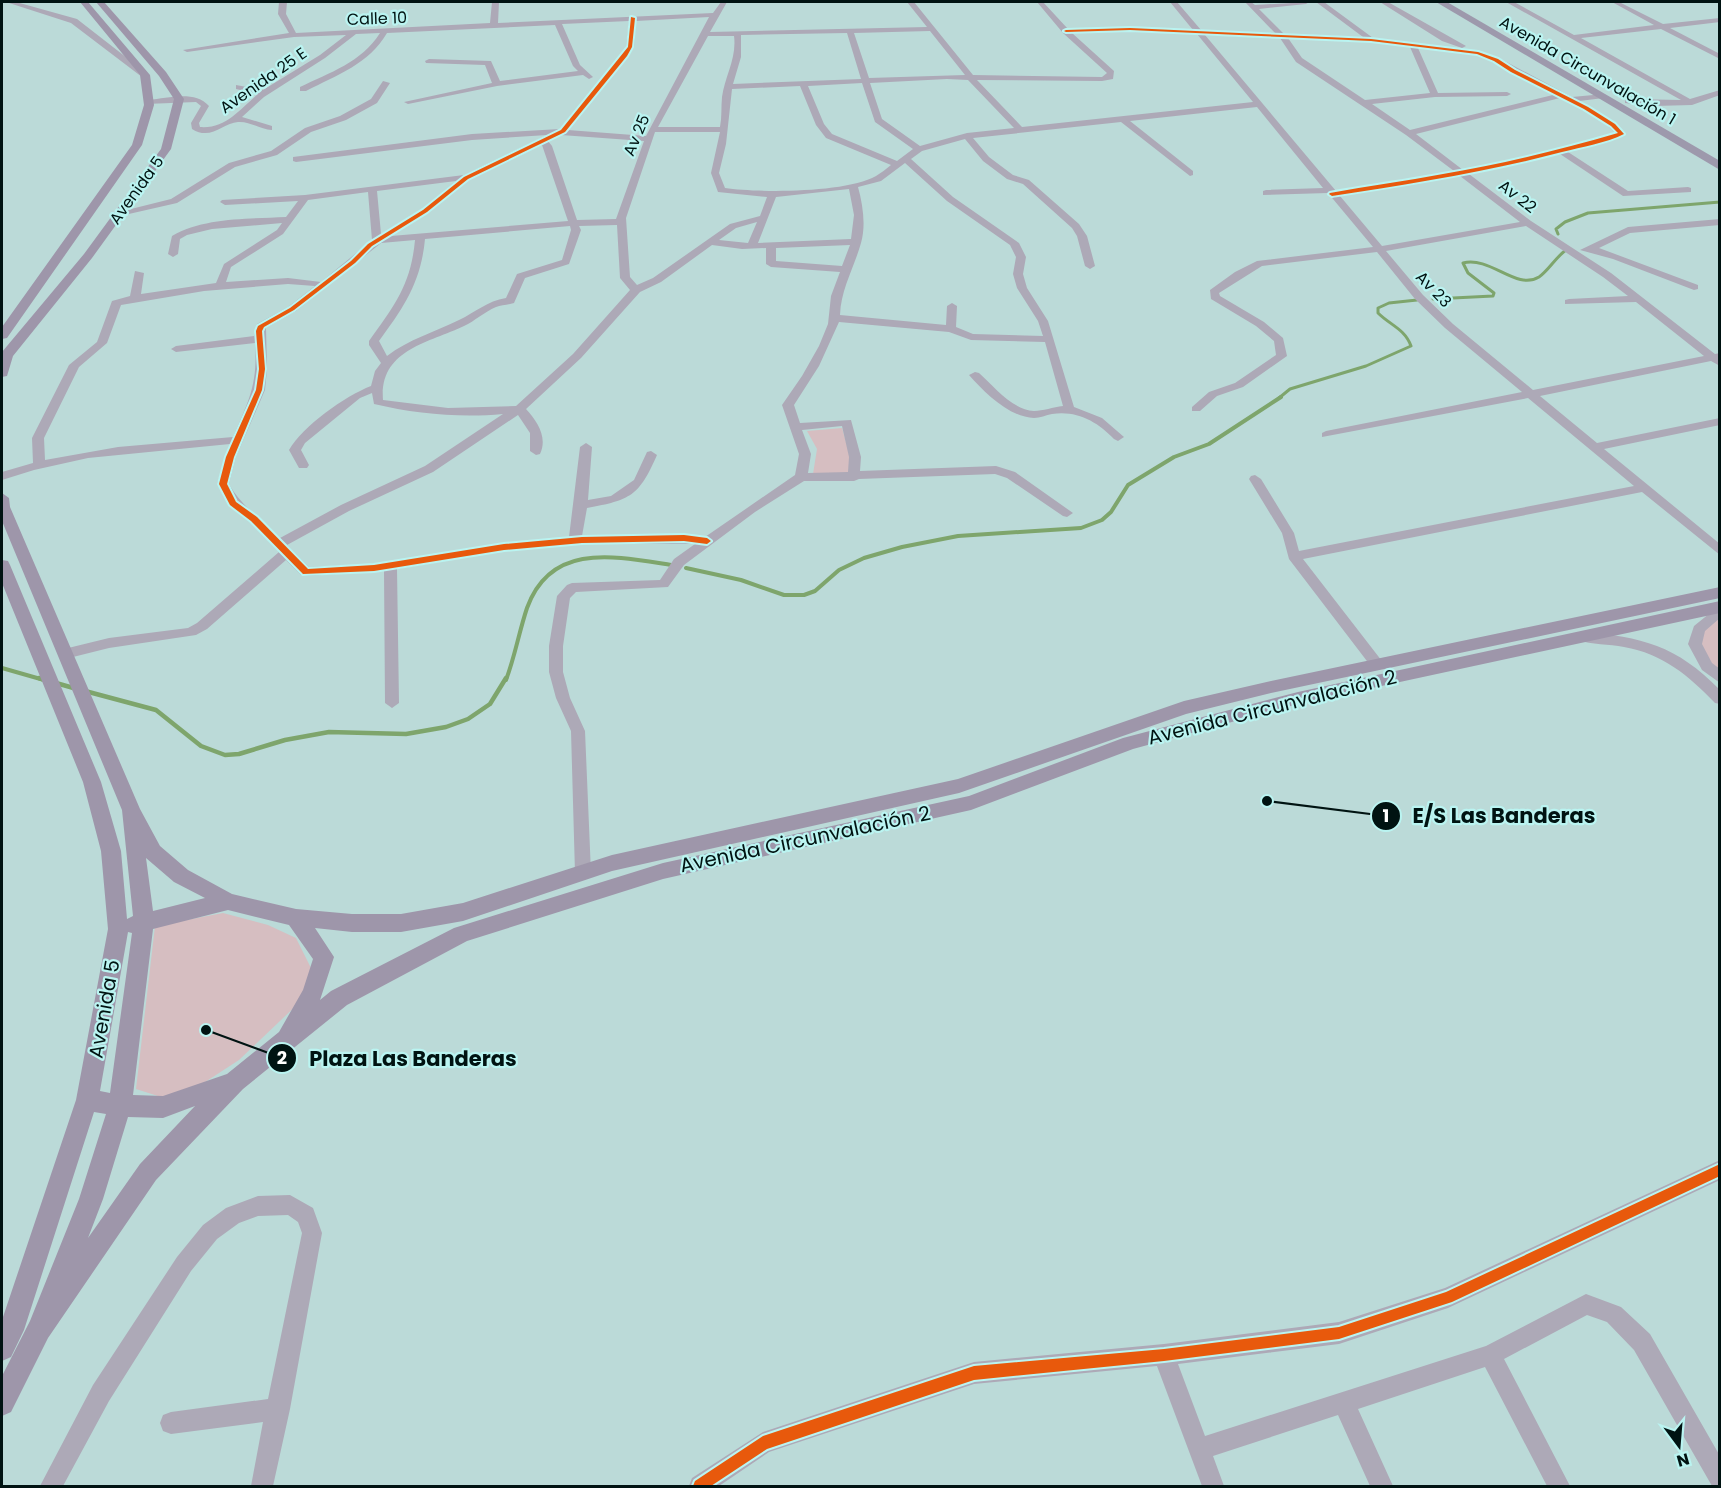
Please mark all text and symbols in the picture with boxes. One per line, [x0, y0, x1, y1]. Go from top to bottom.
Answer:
street label: Calle 10 [346, 6, 408, 31]
street label: Avenida Circunvalación 1 [1495, 10, 1680, 130]
street label: Avenida 25 E [215, 42, 311, 119]
street label: Av 25 [617, 111, 656, 160]
street label: Avenida 5 [104, 151, 169, 229]
street label: Av 22 [1494, 174, 1541, 219]
street label: Av 23 [1411, 266, 1457, 313]
street label: Avenida Circunvalación 2 [1145, 663, 1399, 751]
callout: E/S Las Banderas [1371, 796, 1608, 835]
street label: Avenida Circunvalación 2 [677, 799, 933, 879]
text: E/S Las Banderas [1412, 801, 1596, 830]
text: 1 [1383, 803, 1389, 828]
street label: Avenida 5 [82, 957, 126, 1061]
callout: Plaza Las Banderas [267, 1039, 529, 1078]
text: Plaza Las Banderas [309, 1044, 517, 1073]
text: 2 [277, 1045, 287, 1070]
north arrow [1649, 1416, 1709, 1476]
text: N [1674, 1447, 1692, 1473]

